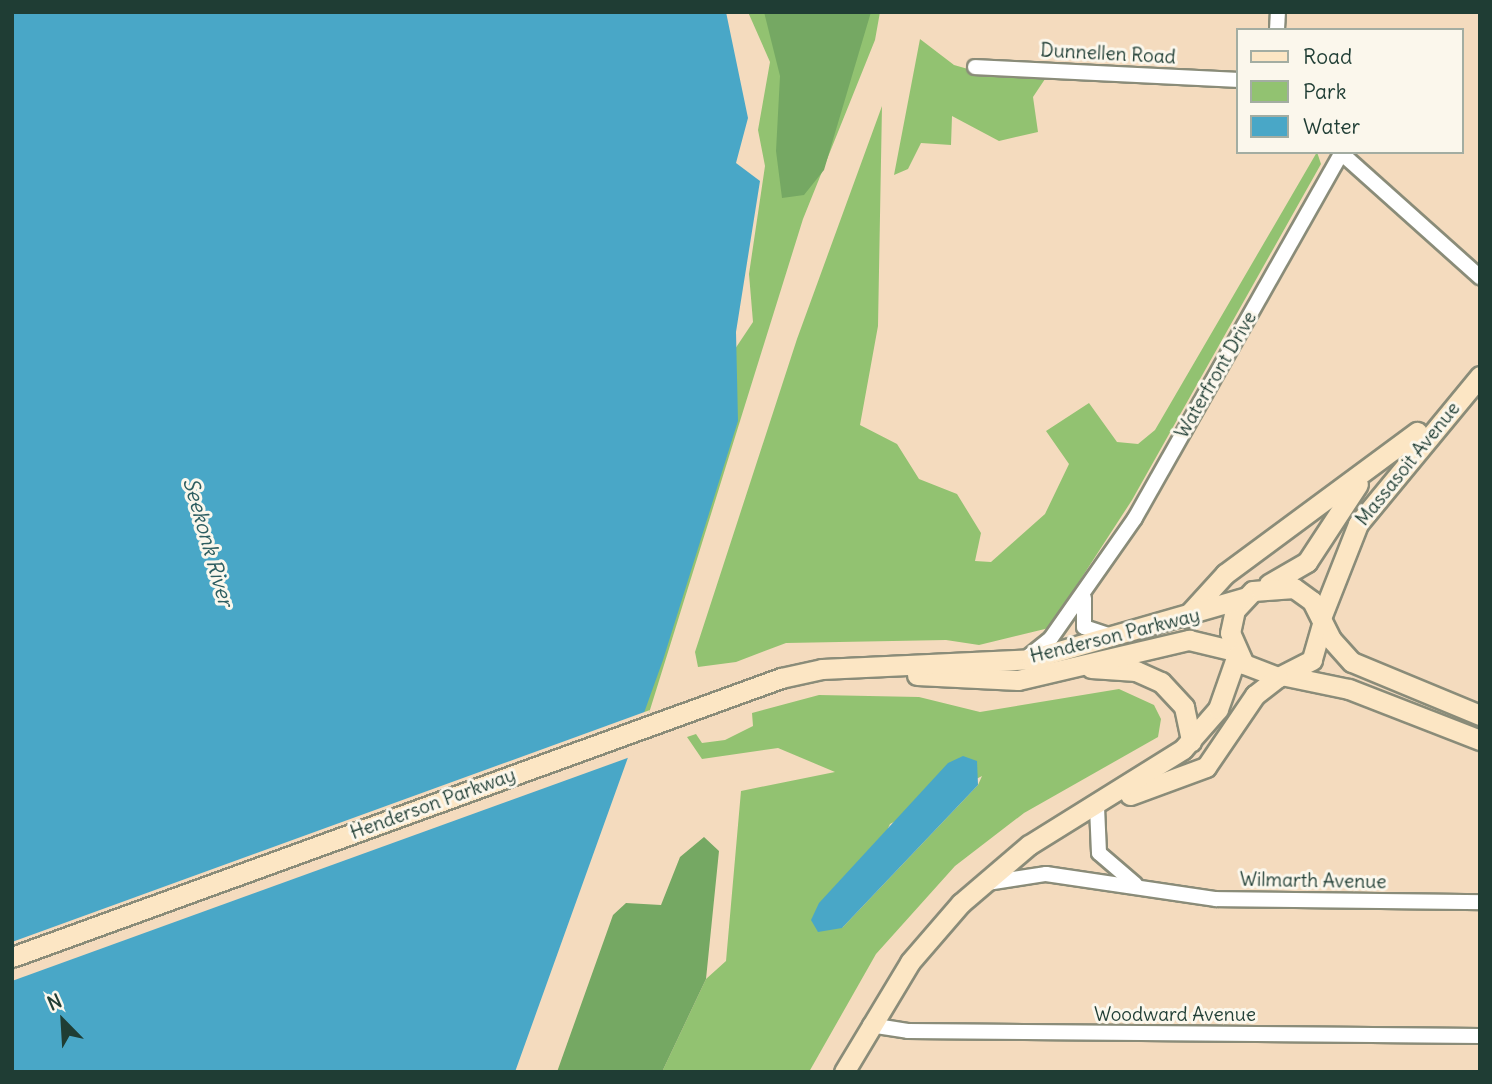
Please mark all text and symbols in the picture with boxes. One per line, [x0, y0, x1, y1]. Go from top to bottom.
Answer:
legend [1236, 28, 1464, 154]
street label: Dunnellen Road [1040, 39, 1176, 69]
text: Road [1303, 43, 1352, 70]
text: Park [1303, 78, 1346, 105]
text: Water [1303, 113, 1360, 140]
street label: Waterfront Drive [1170, 307, 1262, 443]
street label: Massasoit Avenue [1351, 398, 1465, 530]
water label: Seekonk River [178, 475, 238, 609]
street label: Henderson Parkway [1028, 604, 1202, 668]
street label: Henderson Parkway [347, 763, 519, 845]
street label: Wilmarth Avenue [1240, 868, 1386, 894]
north arrow [28, 986, 98, 1056]
text: N [44, 988, 65, 1015]
street label: Woodward Avenue [1094, 1004, 1256, 1026]

